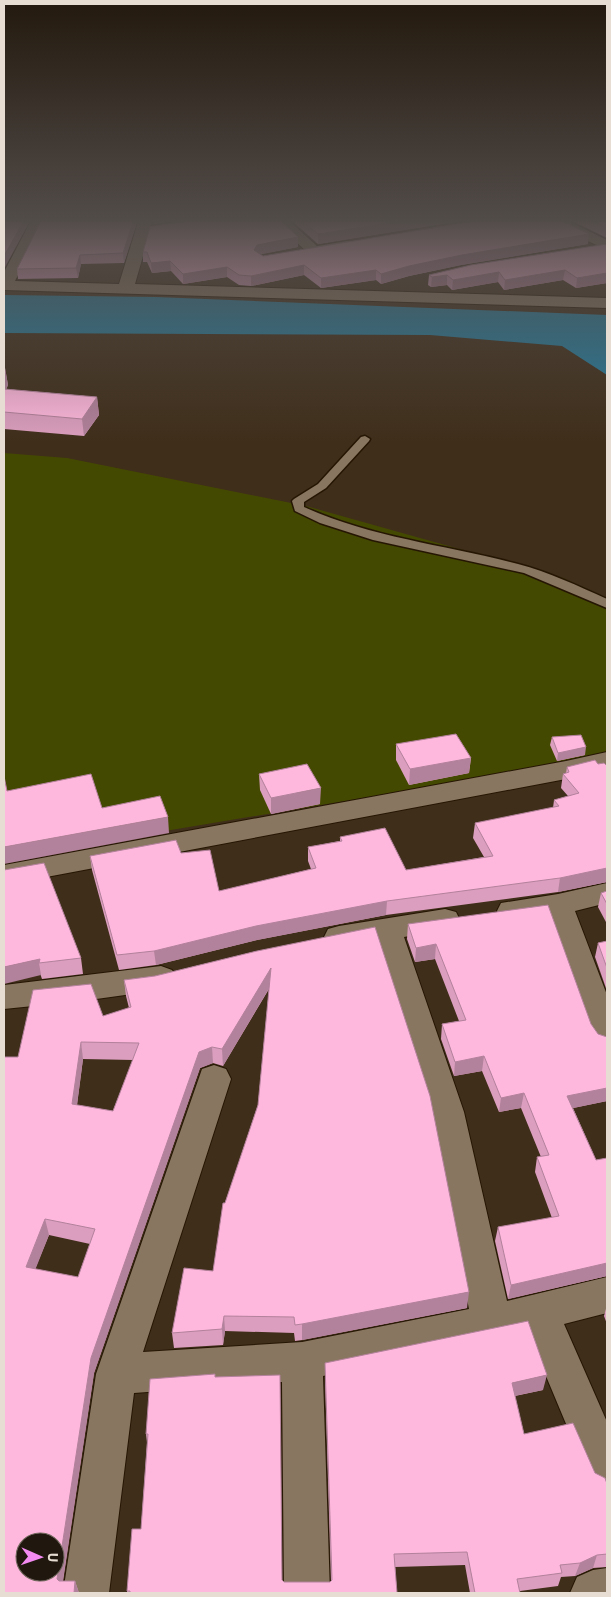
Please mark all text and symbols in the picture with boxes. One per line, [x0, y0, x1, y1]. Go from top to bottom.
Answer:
north arrow [15, 1532, 65, 1582]
text: U [44, 1552, 62, 1563]

